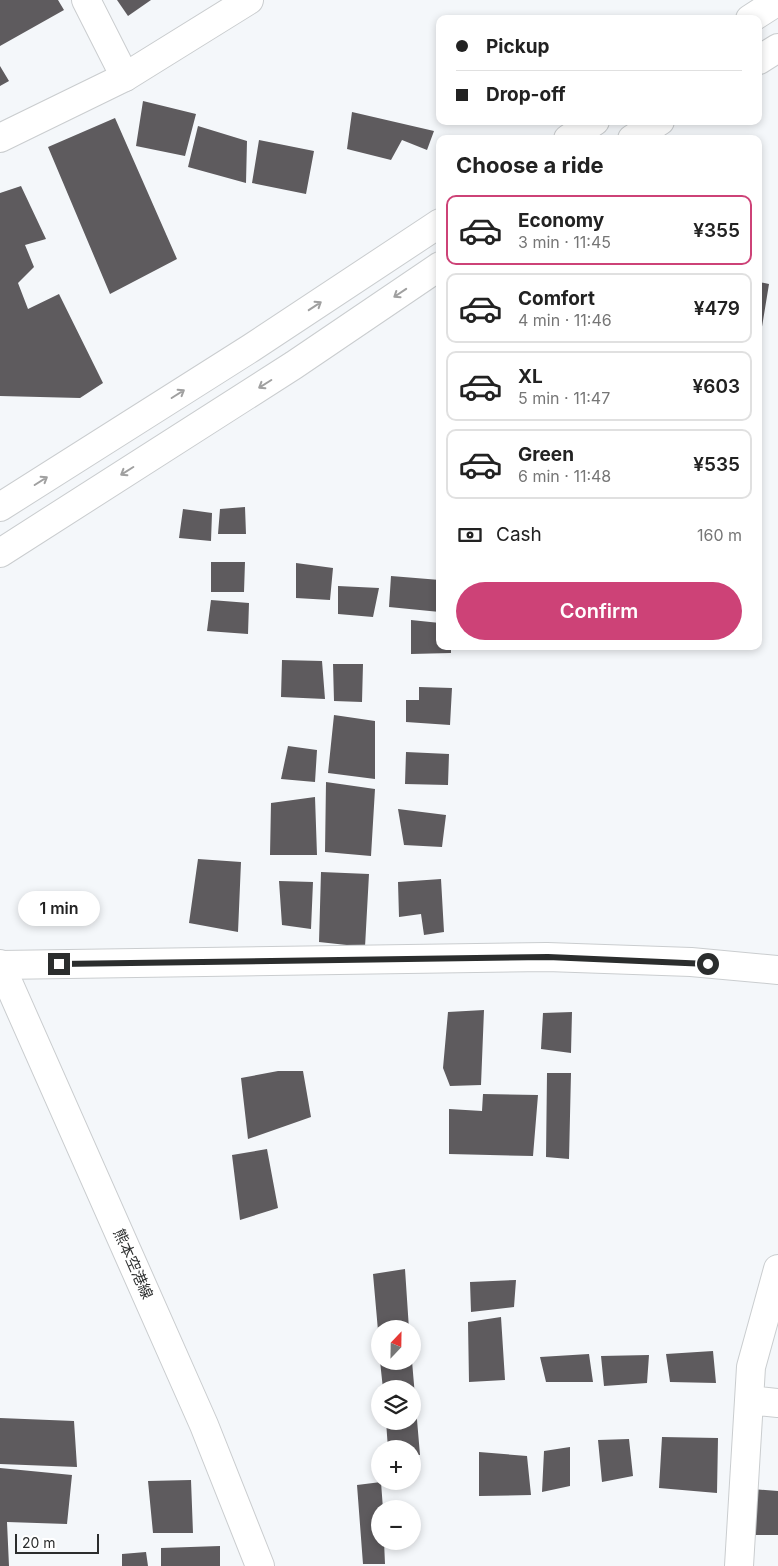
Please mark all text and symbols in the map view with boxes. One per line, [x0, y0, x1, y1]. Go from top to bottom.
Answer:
text: Pickup [486, 35, 549, 58]
text: Drop-off [486, 83, 566, 106]
text: Choose a ride [456, 152, 604, 178]
icon: car [458, 208, 503, 253]
text: Economy [518, 209, 604, 232]
text: ¥355 [693, 219, 740, 242]
text: 3 min · 11:45 [518, 232, 611, 252]
icon: car [458, 286, 503, 331]
text: Comfort [518, 287, 595, 310]
one-way arrow [393, 288, 407, 298]
text: ¥479 [694, 297, 740, 320]
one-way arrow [308, 301, 322, 311]
text: 4 min · 11:46 [518, 310, 612, 330]
icon: car [458, 364, 503, 409]
text: XL [518, 365, 543, 388]
text: ¥603 [693, 375, 740, 398]
one-way arrow [258, 379, 272, 389]
text: 5 min · 11:47 [518, 388, 610, 408]
one-way arrow [171, 389, 185, 399]
icon: car [458, 442, 503, 487]
text: Green [518, 443, 574, 466]
text: ¥535 [693, 453, 740, 476]
one-way arrow [121, 466, 135, 476]
text: 6 min · 11:48 [518, 466, 611, 486]
one-way arrow [34, 476, 48, 486]
icon: cash [456, 521, 484, 549]
text: Cash [496, 523, 542, 546]
text: 160 m [697, 525, 742, 545]
button: Confirm [456, 582, 742, 640]
callout: 1 min [18, 892, 100, 926]
text: 1 min [39, 898, 79, 918]
route end [48, 953, 70, 975]
route start [697, 953, 719, 975]
street label: 熊本空港線 [110, 1226, 157, 1302]
north arrow [371, 1320, 421, 1370]
map controls [371, 1320, 421, 1550]
button: layers [371, 1380, 421, 1430]
button: + [371, 1440, 421, 1490]
button: − [371, 1500, 421, 1550]
scale bar [15, 1531, 99, 1554]
text: 20 m [22, 1534, 56, 1551]

